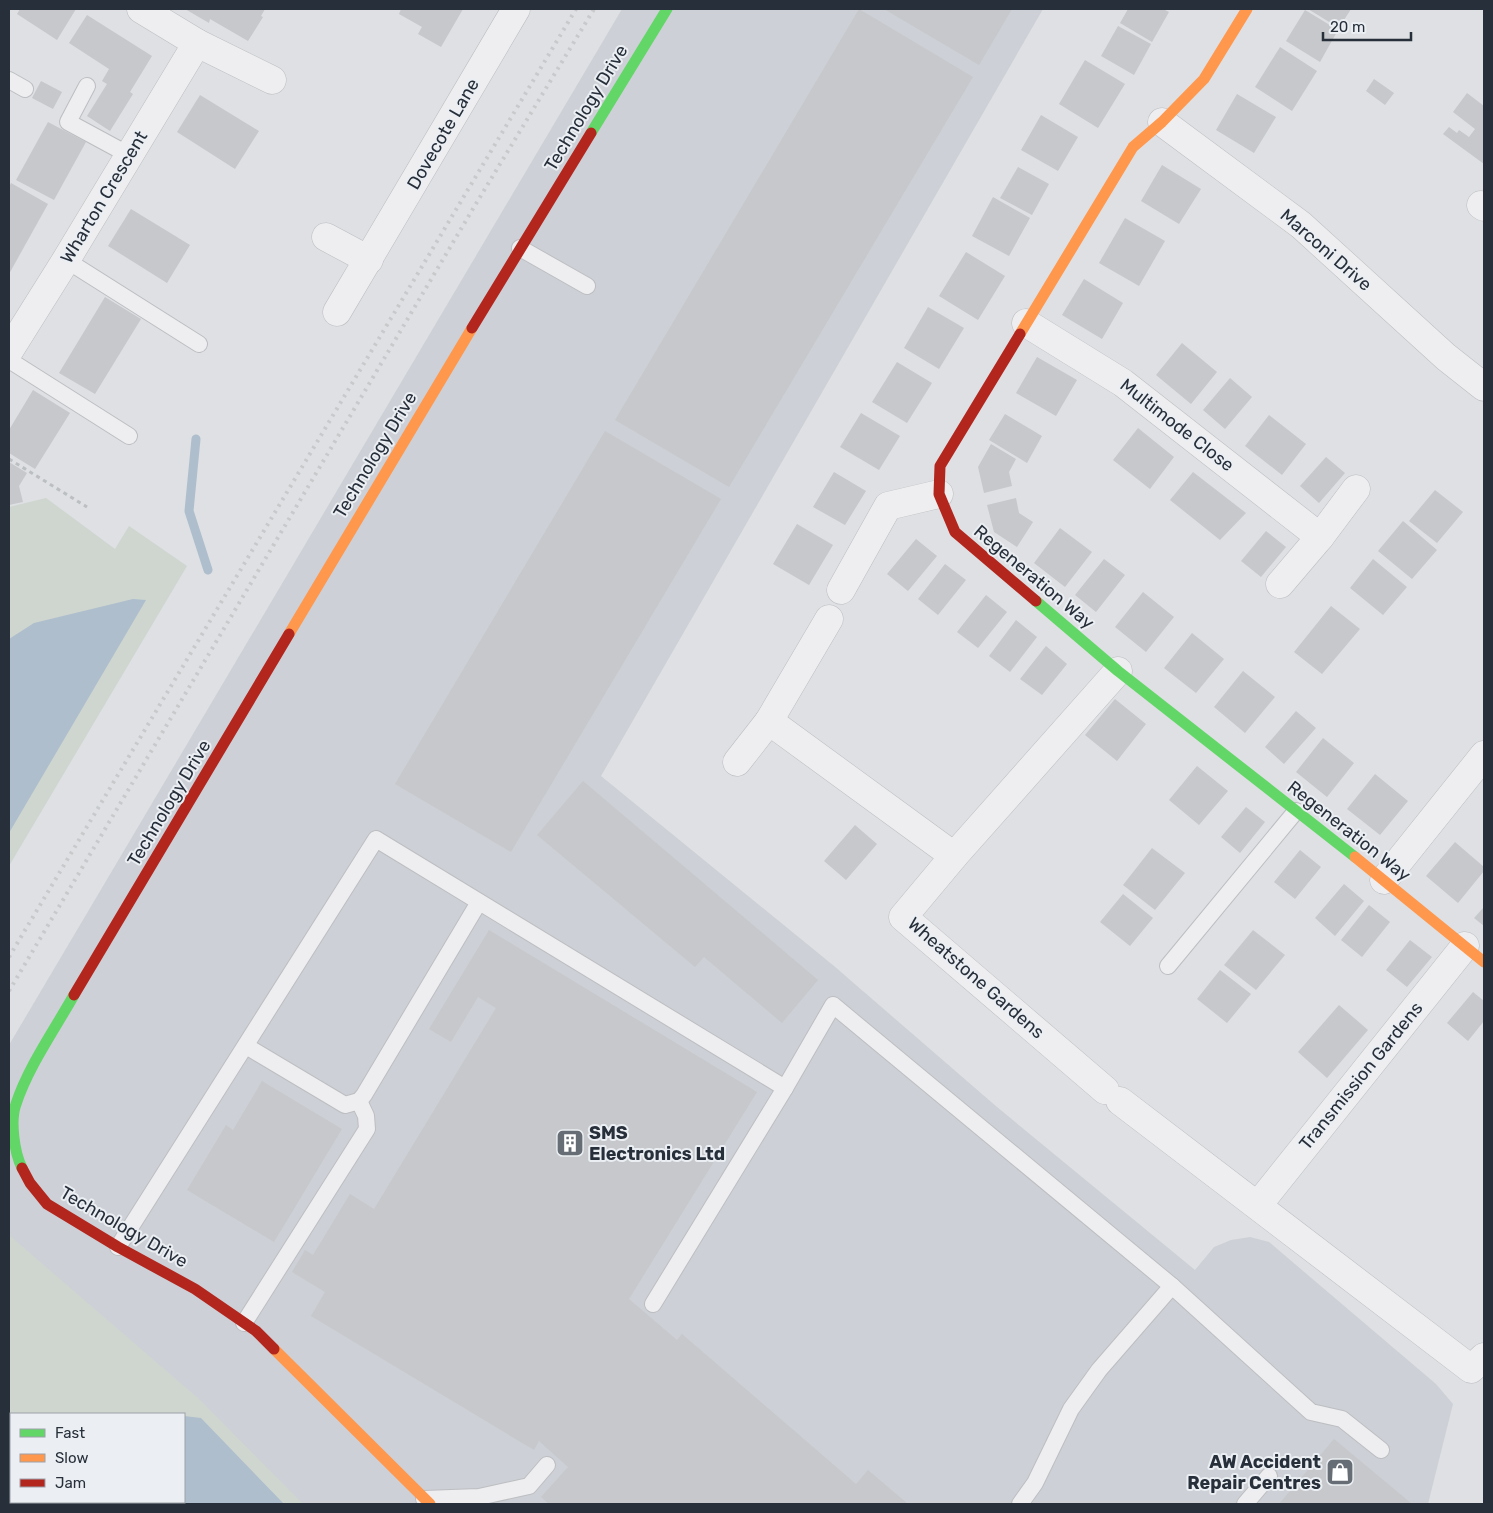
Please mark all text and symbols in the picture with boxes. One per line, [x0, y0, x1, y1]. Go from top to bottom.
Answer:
scale bar [1323, 10, 1410, 42]
text: 20 m [1330, 18, 1365, 36]
street label: Technology Drive [540, 41, 632, 175]
street label: Dovecote Lane [402, 74, 484, 194]
street label: Wharton Crescent [56, 127, 152, 267]
street label: Marconi Drive [1276, 204, 1376, 296]
street label: Multimode Close [1116, 374, 1238, 476]
street label: Technology Drive [329, 388, 421, 522]
street label: Regeneration Way [969, 520, 1099, 634]
street label: Technology Drive [123, 736, 215, 870]
street label: Regeneration Way [1283, 776, 1415, 886]
street label: Wheatstone Gardens [903, 913, 1049, 1043]
street label: Transmission Gardens [1295, 998, 1427, 1154]
place label: SMS Electronics Ltd [589, 1122, 725, 1165]
building icon: SMS Electronics Ltd [555, 1128, 585, 1158]
street label: Technology Drive [56, 1182, 192, 1272]
legend [10, 1413, 185, 1503]
text: Fast [55, 1424, 85, 1442]
text: Slow [55, 1449, 88, 1467]
place label: AW Accident Repair Centres [1187, 1451, 1321, 1494]
shop icon: AW Accident Repair Centres [1325, 1457, 1355, 1487]
text: Jam [55, 1474, 86, 1492]

